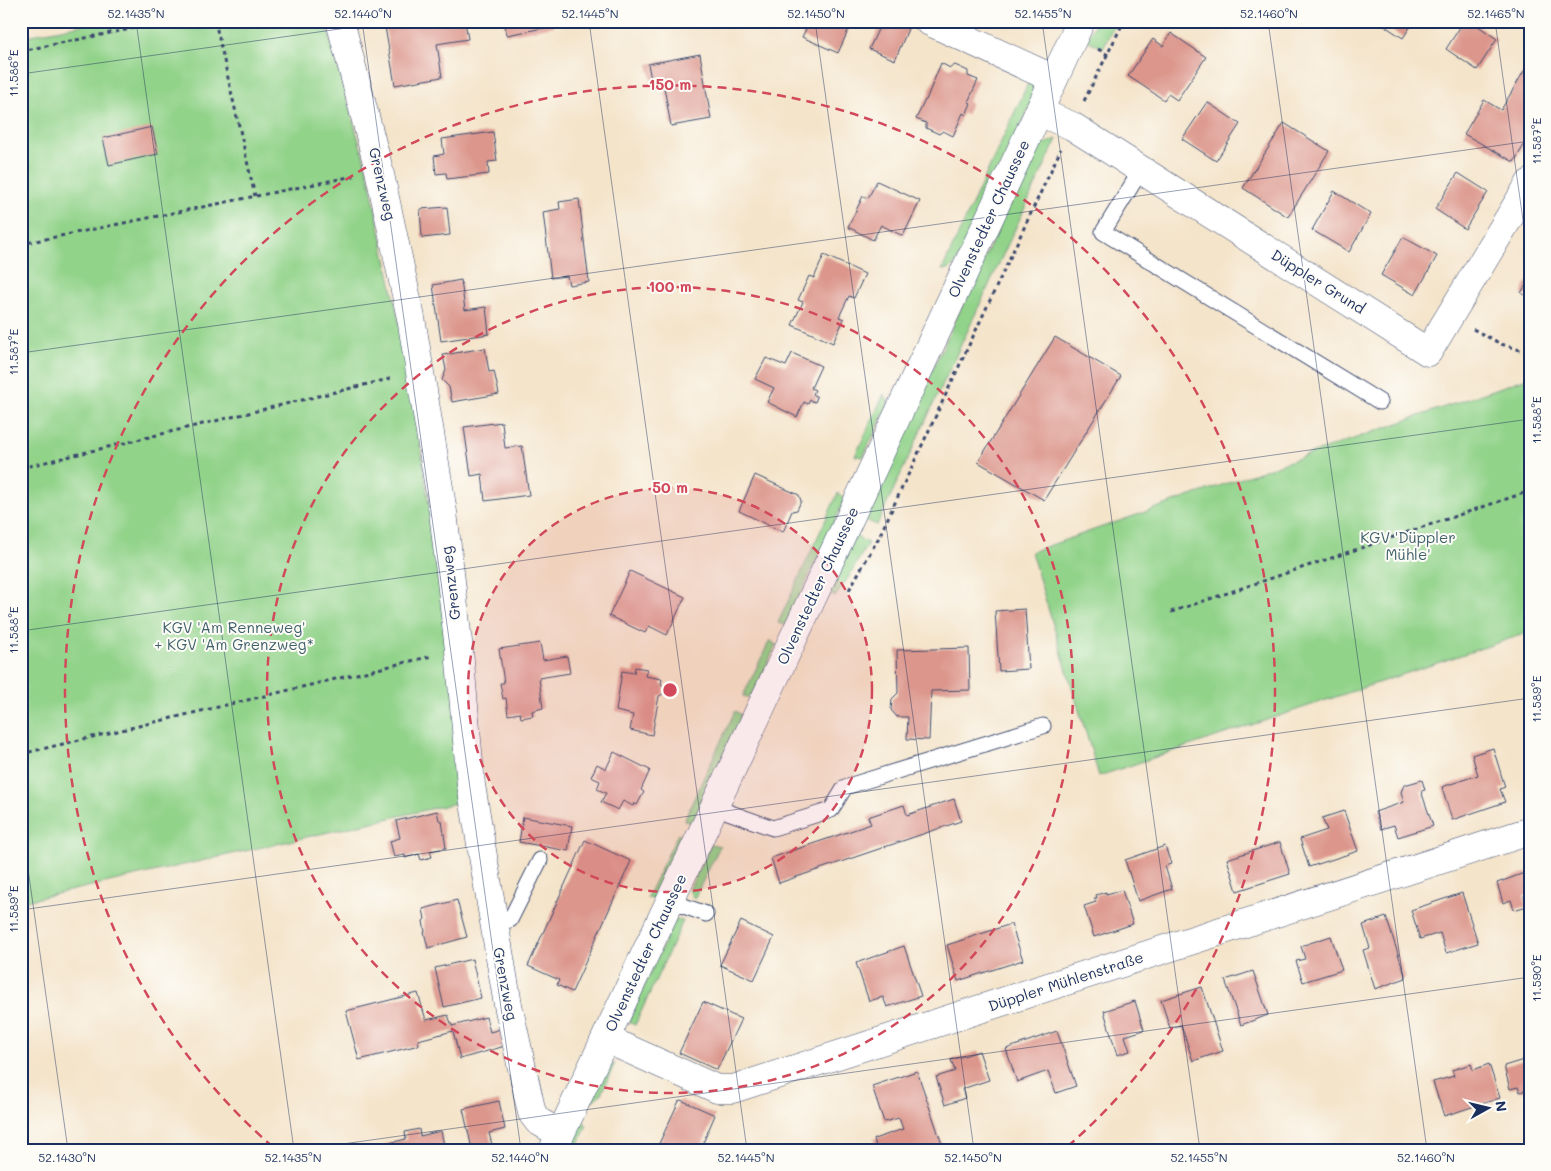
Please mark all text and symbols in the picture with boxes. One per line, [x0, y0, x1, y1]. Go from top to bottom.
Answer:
text: 52.1435°N [107, 5, 165, 21]
text: 52.1440°N [334, 5, 392, 21]
text: 52.1445°N [561, 5, 619, 21]
text: 52.1450°N [787, 5, 845, 21]
text: 52.1455°N [1014, 5, 1072, 21]
text: 52.1460°N [1240, 5, 1298, 21]
text: 52.1465°N [1467, 5, 1525, 21]
text: 11.586°E [5, 49, 21, 97]
text: 150 m [649, 74, 691, 94]
text: 11.587°E [1528, 118, 1544, 164]
street label: Olvenstedter Chaussee [943, 136, 1033, 301]
street label: Grenzweg [365, 145, 401, 222]
street label: Düppler Grund [1268, 244, 1369, 318]
text: 100 m [648, 276, 692, 296]
text: 11.587°E [5, 329, 21, 375]
text: 11.588°E [1528, 396, 1544, 444]
text: 50 m [652, 477, 688, 497]
street label: Olvenstedter Chaussee [772, 503, 862, 668]
park label: KGV 'Düppler Mühle' [1360, 527, 1456, 564]
street label: Grenzweg [436, 545, 464, 621]
text: 11.588°E [5, 606, 21, 654]
park label: KGV 'Am Renneweg' + KGV 'Am Grenzweg* [154, 617, 314, 654]
text: 11.589°E [1528, 675, 1544, 723]
centre of rings [661, 681, 679, 699]
street label: Olvenstedter Chaussee [600, 870, 690, 1035]
text: 11.589°E [5, 885, 21, 933]
street label: Grenzweg [489, 945, 523, 1022]
street label: Düppler Mühlenstraße [986, 947, 1146, 1016]
text: 11.590°E [1528, 954, 1544, 1002]
north arrow [1464, 1084, 1514, 1134]
text: N [1491, 1100, 1512, 1113]
text: 52.1430°N [38, 1149, 96, 1165]
text: 52.1435°N [264, 1149, 322, 1165]
text: 52.1440°N [491, 1149, 549, 1165]
text: 52.1445°N [717, 1149, 775, 1165]
text: 52.1450°N [944, 1149, 1002, 1165]
text: 52.1455°N [1170, 1149, 1228, 1165]
text: 52.1460°N [1397, 1149, 1455, 1165]

